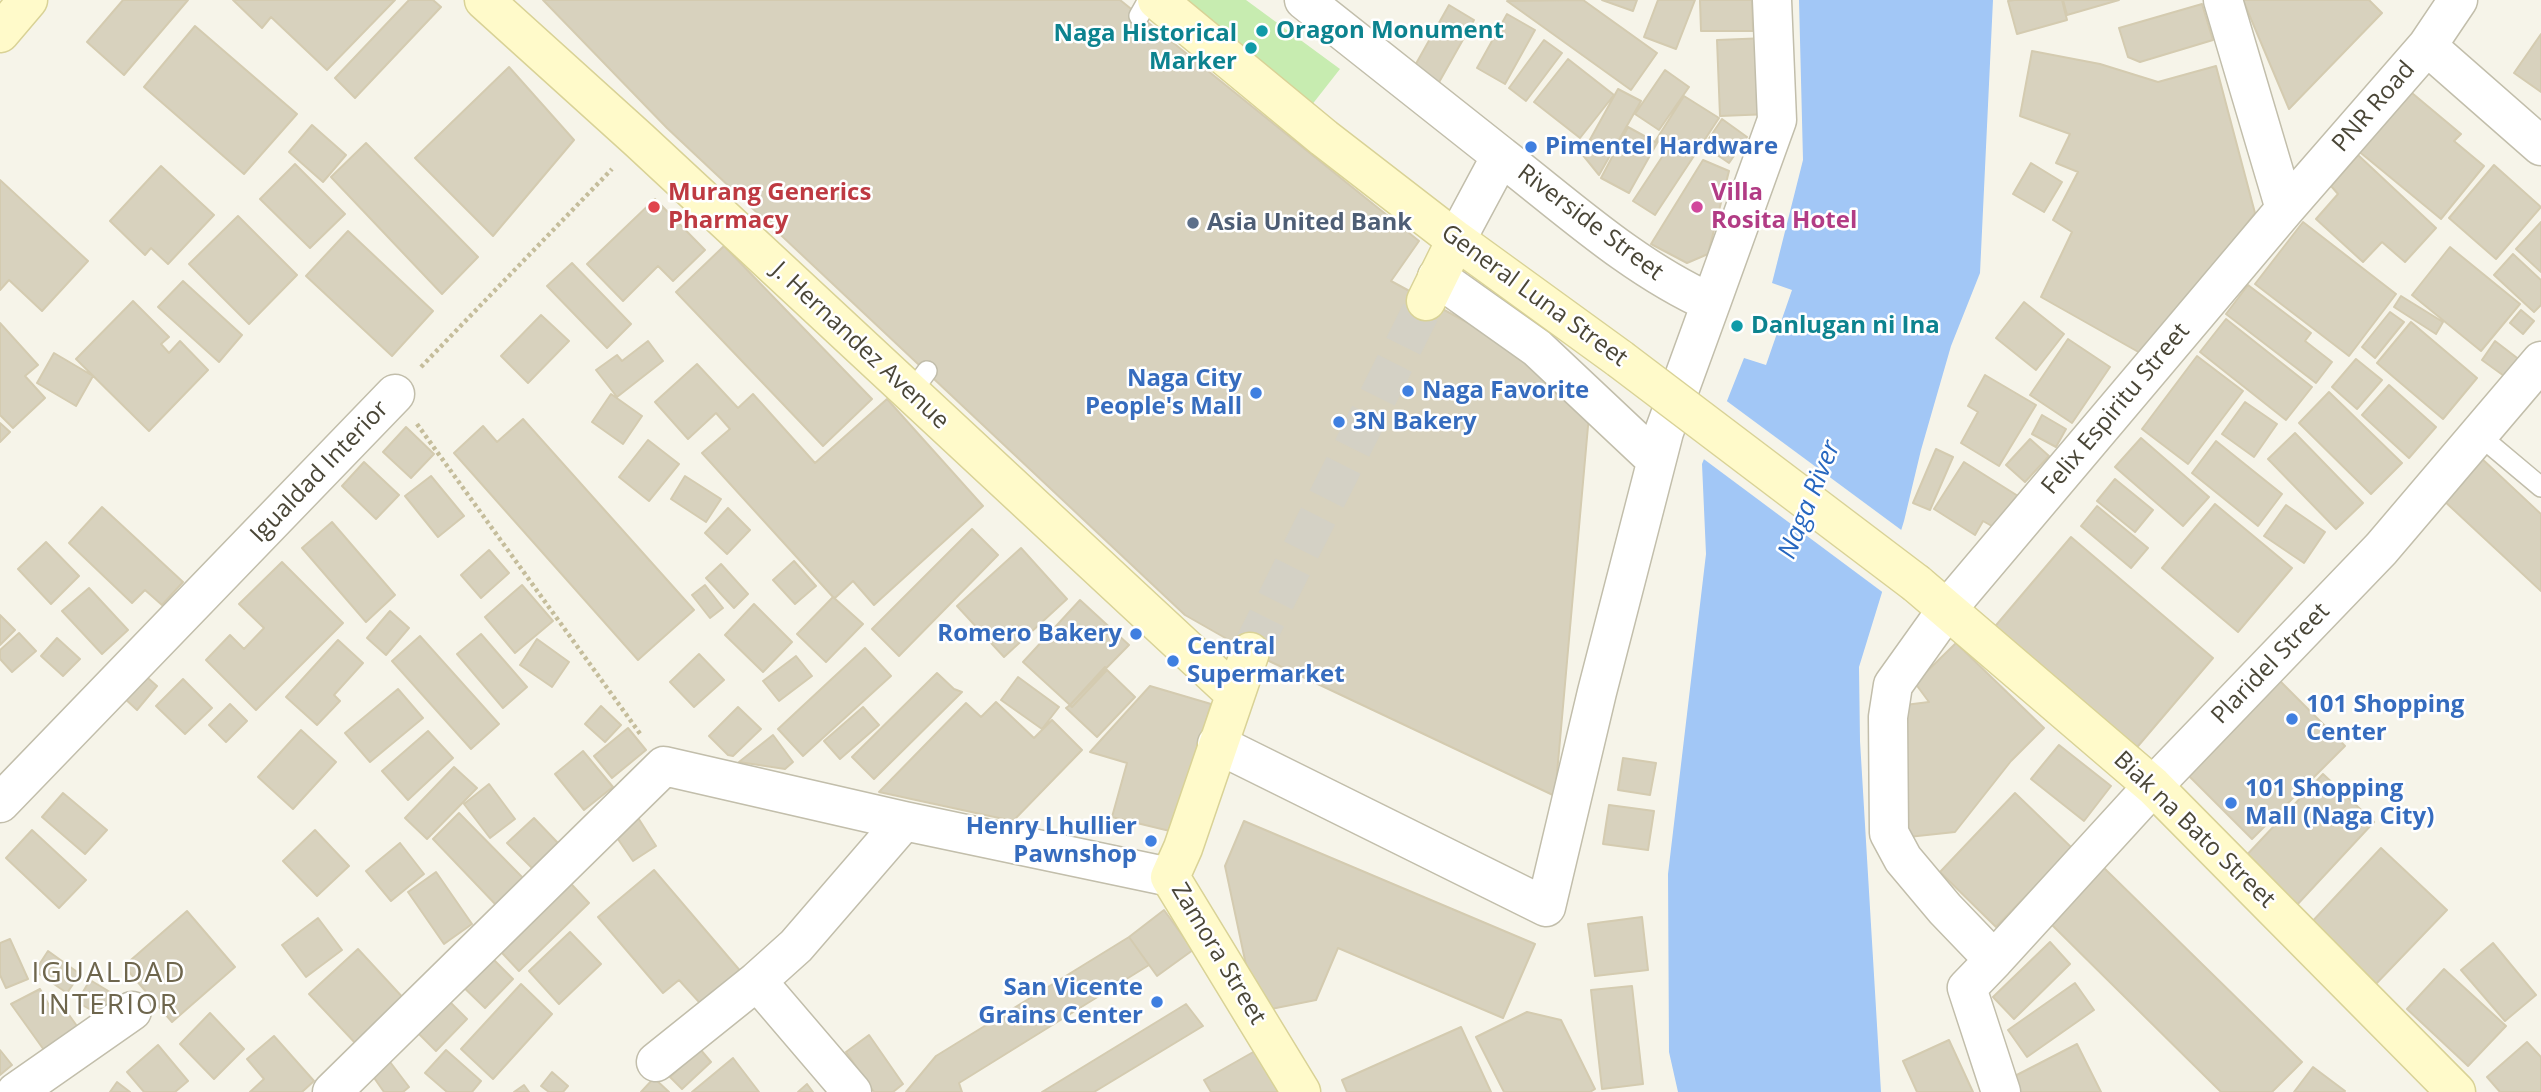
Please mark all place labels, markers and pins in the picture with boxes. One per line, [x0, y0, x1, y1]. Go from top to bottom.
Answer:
place label: Oragon Monument [1276, 17, 1504, 45]
place label: Naga Historical Marker [1053, 20, 1237, 76]
marker: Oragon Monument [1254, 23, 1270, 39]
marker: Naga Historical Marker [1243, 40, 1259, 56]
place label: Pimentel Hardware [1545, 133, 1778, 161]
marker: Pimentel Hardware [1523, 139, 1539, 155]
place label: Murang Generics Pharmacy [668, 179, 871, 235]
place label: Villa Rosita Hotel [1711, 179, 1857, 235]
marker: Murang Generics Pharmacy [646, 199, 662, 215]
marker: Villa Rosita Hotel [1689, 199, 1705, 215]
place label: Asia United Bank [1207, 209, 1412, 237]
marker: Asia United Bank [1185, 215, 1201, 231]
place label: Danlugan ni Ina [1751, 312, 1940, 340]
marker: Danlugan ni Ina [1729, 318, 1745, 334]
place label: Naga City People's Mall [1085, 365, 1242, 421]
place label: Naga Favorite [1422, 377, 1589, 405]
marker: Naga Favorite [1400, 383, 1416, 399]
marker: Naga City People's Mall [1248, 385, 1264, 401]
place label: 3N Bakery [1353, 408, 1477, 436]
marker: 3N Bakery [1331, 414, 1347, 430]
place label: Romero Bakery [937, 620, 1122, 648]
marker: Romero Bakery [1128, 626, 1144, 642]
place label: Central Supermarket [1187, 633, 1345, 689]
marker: Central Supermarket [1165, 653, 1181, 669]
place label: 101 Shopping Center [2306, 691, 2464, 747]
marker: 101 Shopping Center [2284, 711, 2300, 727]
place label: 101 Shopping Mall (Naga City) [2245, 775, 2434, 831]
marker: 101 Shopping Mall (Naga City) [2223, 795, 2239, 811]
place label: Henry Lhullier Pawnshop [966, 813, 1137, 869]
marker: Henry Lhullier Pawnshop [1143, 833, 1159, 849]
place label: San Vicente Grains Center [978, 974, 1143, 1030]
marker: San Vicente Grains Center [1149, 994, 1165, 1010]

